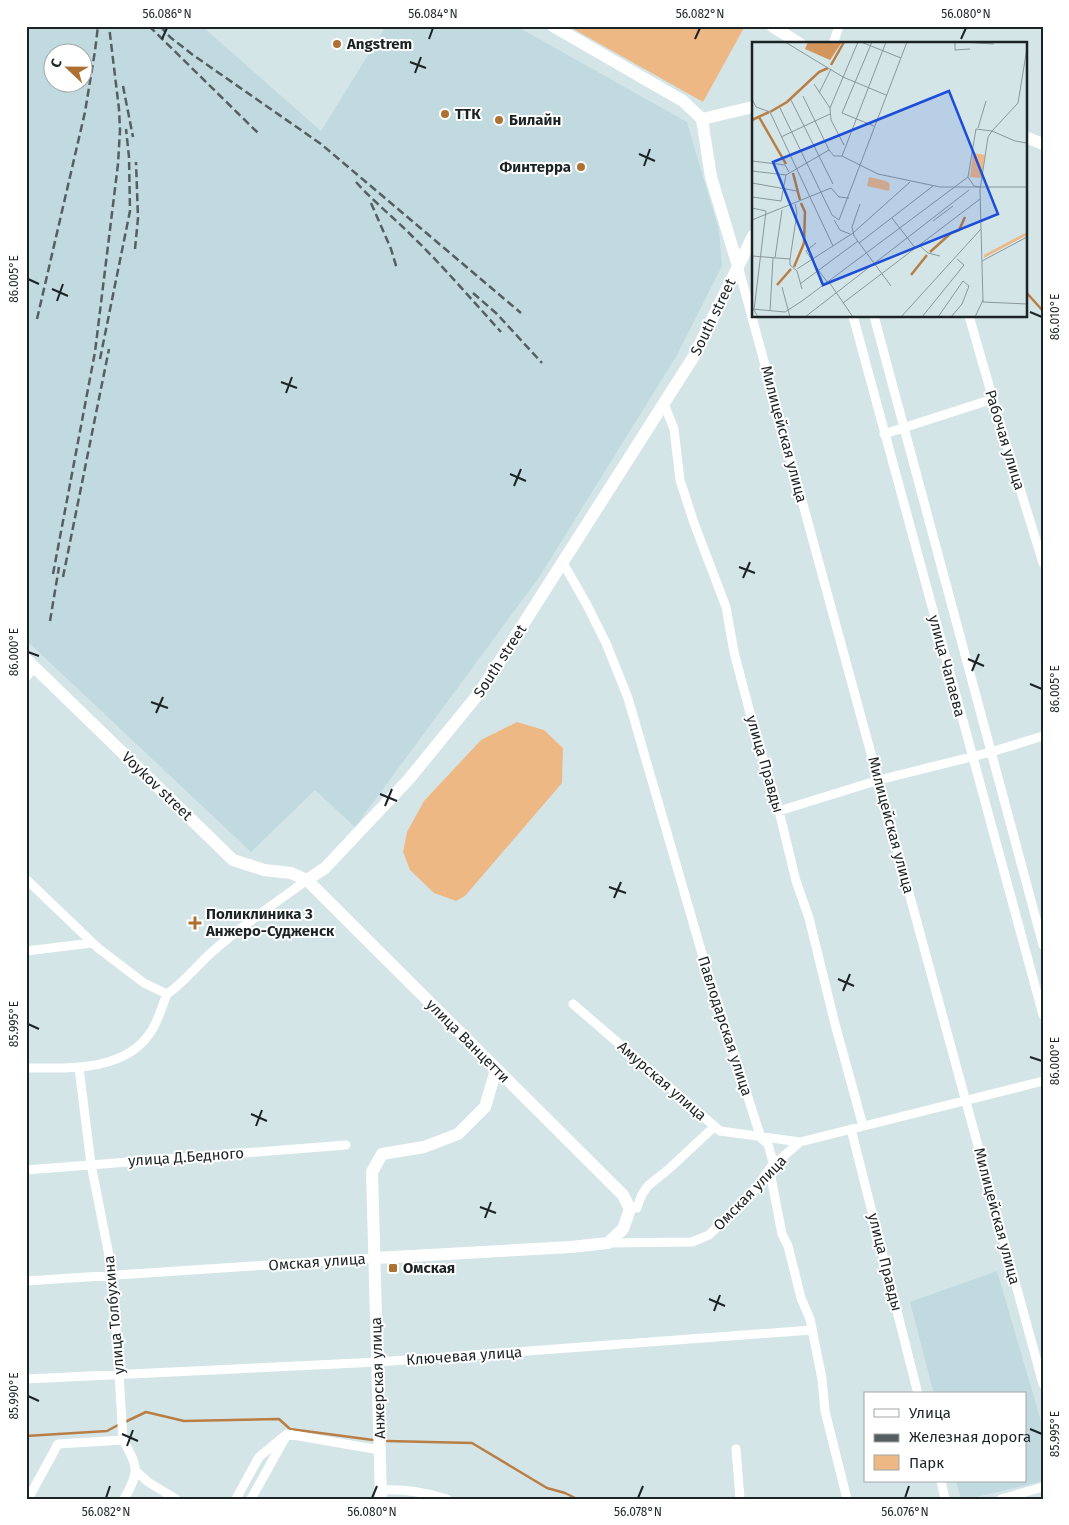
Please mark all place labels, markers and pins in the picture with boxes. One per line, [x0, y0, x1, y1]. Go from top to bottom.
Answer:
place label: Angstrem [346, 35, 412, 53]
marker: Angstrem [331, 38, 343, 50]
place label: ТТК [455, 105, 481, 123]
marker: ТТК [439, 108, 451, 120]
place label: Билайн [509, 111, 561, 129]
marker: Билайн [493, 114, 505, 126]
place label: Финтерра [500, 158, 571, 176]
marker: Финтерра [575, 161, 587, 173]
place label: Поликлиника 3 Анжеро-Судженск [205, 905, 335, 940]
marker: Поликлиника 3 Анжеро-Судженск [188, 916, 202, 930]
place label: Омская [403, 1259, 455, 1277]
marker: Омская [387, 1262, 399, 1274]

